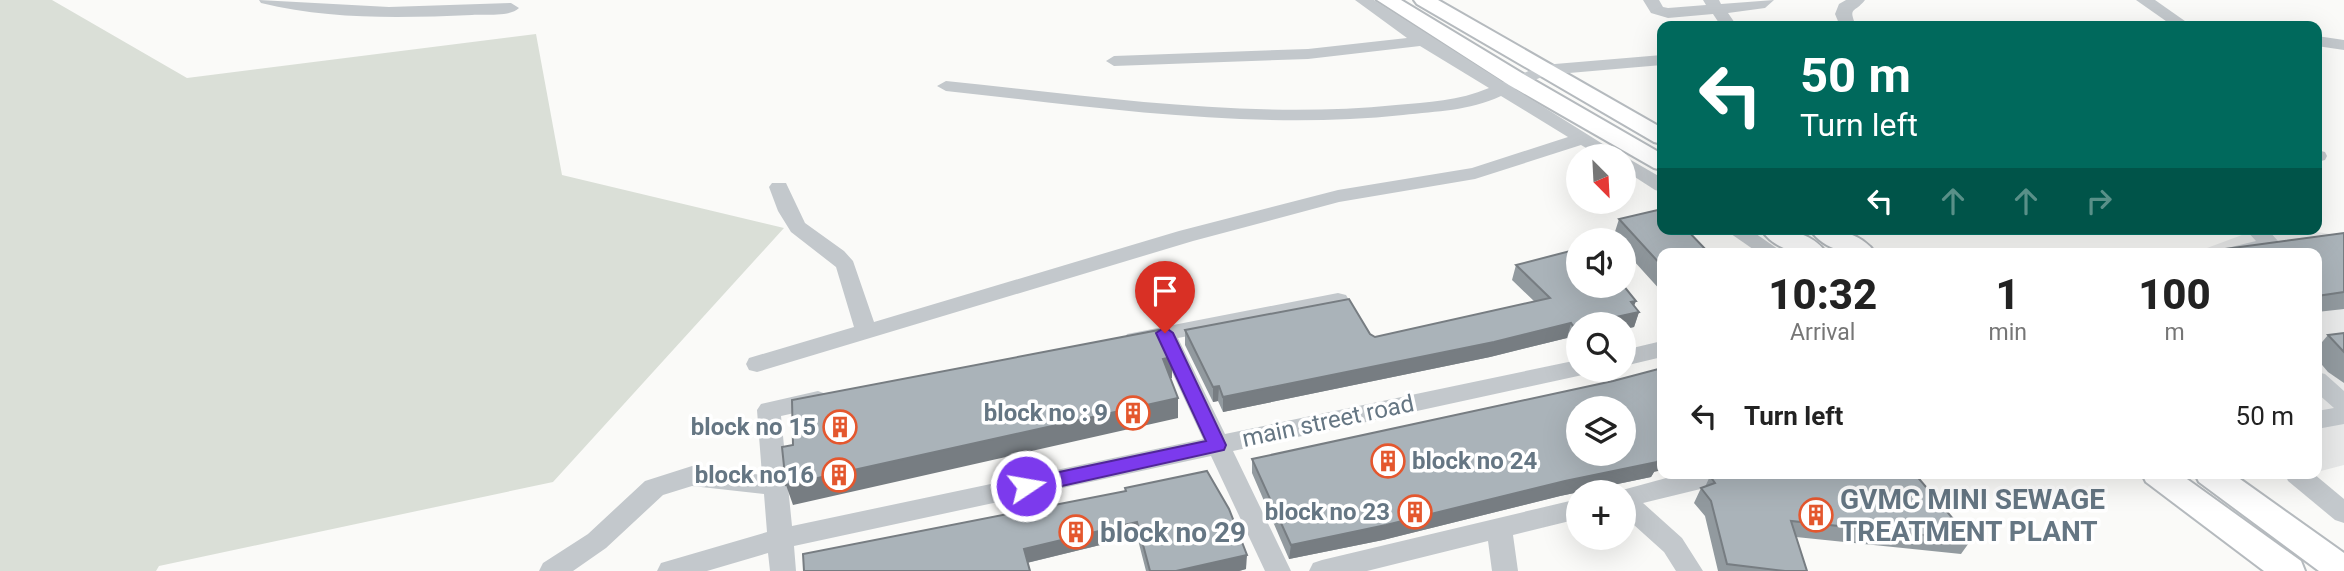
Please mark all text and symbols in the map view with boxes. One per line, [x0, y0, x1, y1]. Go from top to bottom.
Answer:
text: 50 m [1800, 47, 1911, 104]
icon: left [1685, 49, 1776, 140]
text: Turn left [1800, 106, 1918, 144]
north arrow [1566, 144, 1636, 214]
map controls [1566, 144, 1636, 550]
icon: left [1861, 182, 1899, 220]
icon: ahead [1934, 182, 1972, 220]
icon: ahead [2007, 182, 2045, 220]
icon: right [2080, 182, 2118, 220]
button: sound [1566, 228, 1636, 298]
pin [1135, 261, 1195, 333]
text: 10:32 [1768, 270, 1877, 319]
text: 1 [1996, 270, 2020, 319]
text: 100 [2138, 270, 2211, 319]
icon: arrive [1146, 272, 1184, 310]
button: search [1566, 312, 1636, 382]
text: Arrival [1790, 319, 1855, 346]
text: min [1988, 319, 2027, 346]
text: m [2164, 319, 2185, 346]
street label: main street road [1240, 389, 1416, 453]
building icon: block no : 9 [1114, 394, 1152, 432]
button: layers [1566, 396, 1636, 466]
icon: left [1685, 397, 1723, 435]
place label: block no : 9 [984, 399, 1108, 427]
text: Turn left [1744, 401, 1843, 431]
text: 50 m [2236, 401, 2294, 431]
building icon: block no 15 [821, 408, 859, 446]
place label: block no 15 [691, 413, 816, 441]
building icon: block no 24 [1369, 442, 1407, 480]
place label: block no 24 [1412, 447, 1537, 475]
position arrow [989, 449, 1063, 523]
building icon: block no16 [820, 456, 858, 494]
place label: block no16 [695, 461, 814, 489]
button: + [1566, 480, 1636, 550]
place label: GVMC MINI SEWAGE TREATMENT PLANT [1840, 483, 2105, 548]
building icon: block no 23 [1396, 493, 1434, 531]
building icon: GVMC MINI SEWAGE TREATMENT PLANT [1797, 496, 1835, 534]
place label: block no 23 [1265, 498, 1390, 526]
building icon: block no 29 [1057, 513, 1095, 551]
place label: block no 29 [1100, 516, 1246, 549]

